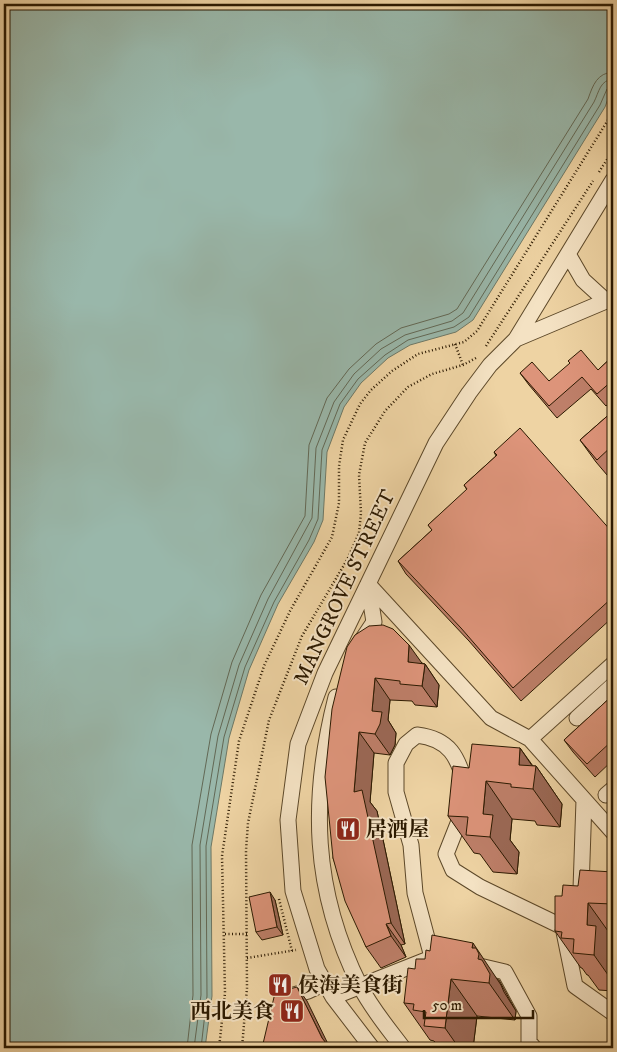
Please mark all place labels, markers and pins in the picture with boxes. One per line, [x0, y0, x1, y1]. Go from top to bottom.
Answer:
restaurant icon: 居酒屋 [335, 816, 361, 842]
place label: 居酒屋 [366, 817, 429, 843]
restaurant icon: 侯海美食街 [267, 972, 293, 998]
place label: 侯海美食街 [298, 973, 403, 999]
restaurant icon: 西北美食 [279, 998, 305, 1024]
place label: 西北美食 [190, 999, 274, 1025]

